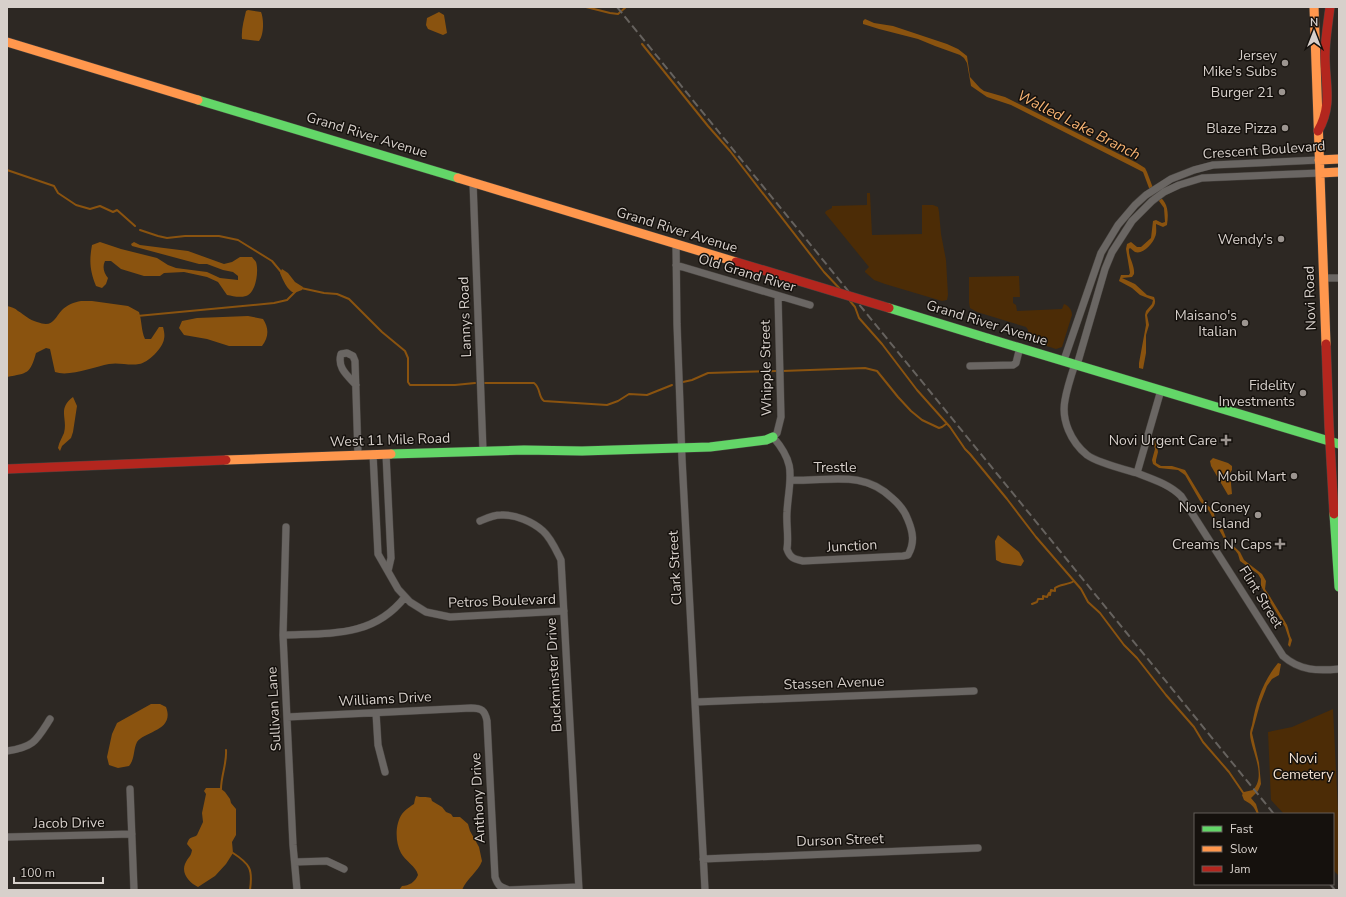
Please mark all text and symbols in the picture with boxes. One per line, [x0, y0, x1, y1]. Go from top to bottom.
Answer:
north arrow [1294, 12, 1334, 52]
text: N [1310, 15, 1318, 30]
place label: Jersey Mike's Subs [1203, 46, 1278, 81]
marker: Jersey Mike's Subs [1280, 58, 1290, 68]
place label: Burger 21 [1211, 83, 1274, 102]
water label: Walled Lake Branch [1014, 85, 1144, 165]
marker: Burger 21 [1277, 87, 1287, 97]
street label: Grand River Avenue [304, 108, 430, 162]
place label: Blaze Pizza [1206, 119, 1277, 138]
marker: Blaze Pizza [1280, 123, 1290, 133]
street label: Crescent Boulevard [1202, 136, 1326, 164]
street label: Grand River Avenue [614, 203, 740, 257]
place label: Wendy's [1218, 230, 1273, 249]
marker: Wendy's [1276, 234, 1286, 244]
street label: Old Grand River [696, 249, 798, 297]
street label: Novi Road [1299, 265, 1321, 331]
street label: Lannys Road [454, 276, 476, 358]
street label: Grand River Avenue [924, 296, 1050, 350]
place label: Maisano's Italian [1175, 306, 1237, 341]
marker: Maisano's Italian [1240, 318, 1250, 328]
street label: Whipple Street [756, 320, 776, 416]
place label: Fidelity Investments [1218, 376, 1296, 411]
marker: Fidelity Investments [1298, 388, 1308, 398]
street label: West 11 Mile Road [329, 428, 451, 452]
place label: Novi Urgent Care [1109, 431, 1217, 450]
marker: Novi Urgent Care [1220, 434, 1232, 446]
street label: Trestle [814, 458, 856, 477]
place label: Mobil Mart [1217, 467, 1286, 486]
marker: Mobil Mart [1289, 471, 1299, 481]
place label: Novi Coney Island [1179, 498, 1251, 533]
marker: Novi Coney Island [1253, 510, 1263, 520]
street label: Clark Street [664, 530, 686, 606]
street label: Junction [825, 535, 878, 557]
place label: Creams N' Caps [1172, 535, 1272, 554]
marker: Creams N' Caps [1275, 539, 1285, 549]
street label: Flint Street [1234, 562, 1288, 632]
street label: Petros Boulevard [448, 590, 556, 612]
street label: Buckminster Drive [542, 617, 566, 733]
street label: Sullivan Lane [262, 666, 286, 752]
street label: Stassen Avenue [783, 672, 885, 694]
street label: Williams Drive [338, 687, 432, 711]
park label: Novi Cemetery [1273, 749, 1334, 784]
street label: Anthony Drive [466, 752, 490, 844]
street label: Jacob Drive [32, 813, 105, 833]
legend [1194, 813, 1334, 885]
text: Fast [1230, 821, 1253, 837]
street label: Durson Street [796, 829, 884, 851]
text: Slow [1230, 841, 1258, 857]
scale bar [14, 859, 103, 885]
text: Jam [1229, 861, 1251, 877]
text: 100 m [20, 865, 55, 881]

